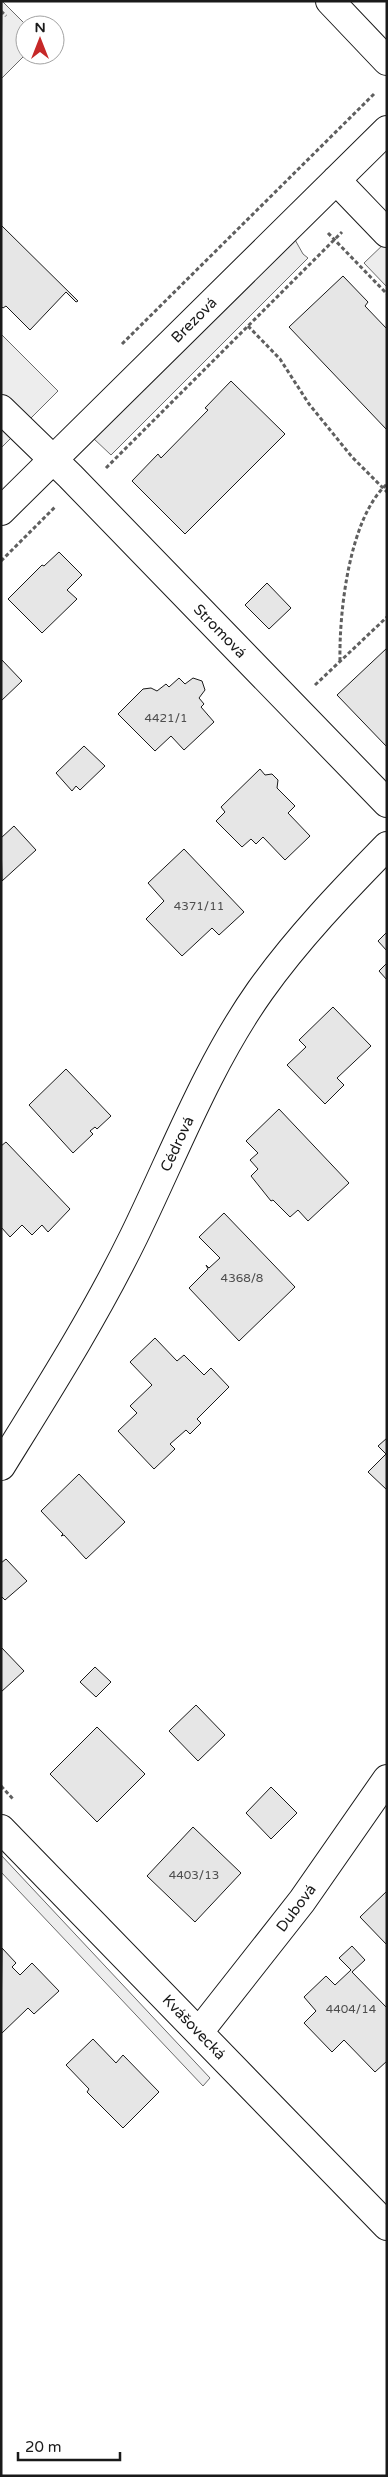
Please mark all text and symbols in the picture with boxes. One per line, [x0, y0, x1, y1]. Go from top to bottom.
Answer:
north arrow [15, 15, 65, 65]
text: N [34, 19, 46, 36]
street label: Brezová [167, 293, 221, 347]
street label: Stromová [190, 600, 250, 662]
house number: 4421/1 [145, 711, 188, 725]
house number: 4371/11 [174, 899, 224, 913]
street label: Cédrová [156, 1113, 198, 1175]
house number: 4368/8 [221, 1271, 263, 1285]
house number: 4403/13 [169, 1868, 219, 1882]
street label: Dubová [272, 1881, 320, 1935]
street label: Kvášovecká [159, 1991, 229, 2063]
house number: 4404/14 [326, 2002, 377, 2016]
scale bar [18, 2430, 120, 2462]
text: 20 m [25, 2438, 62, 2456]

